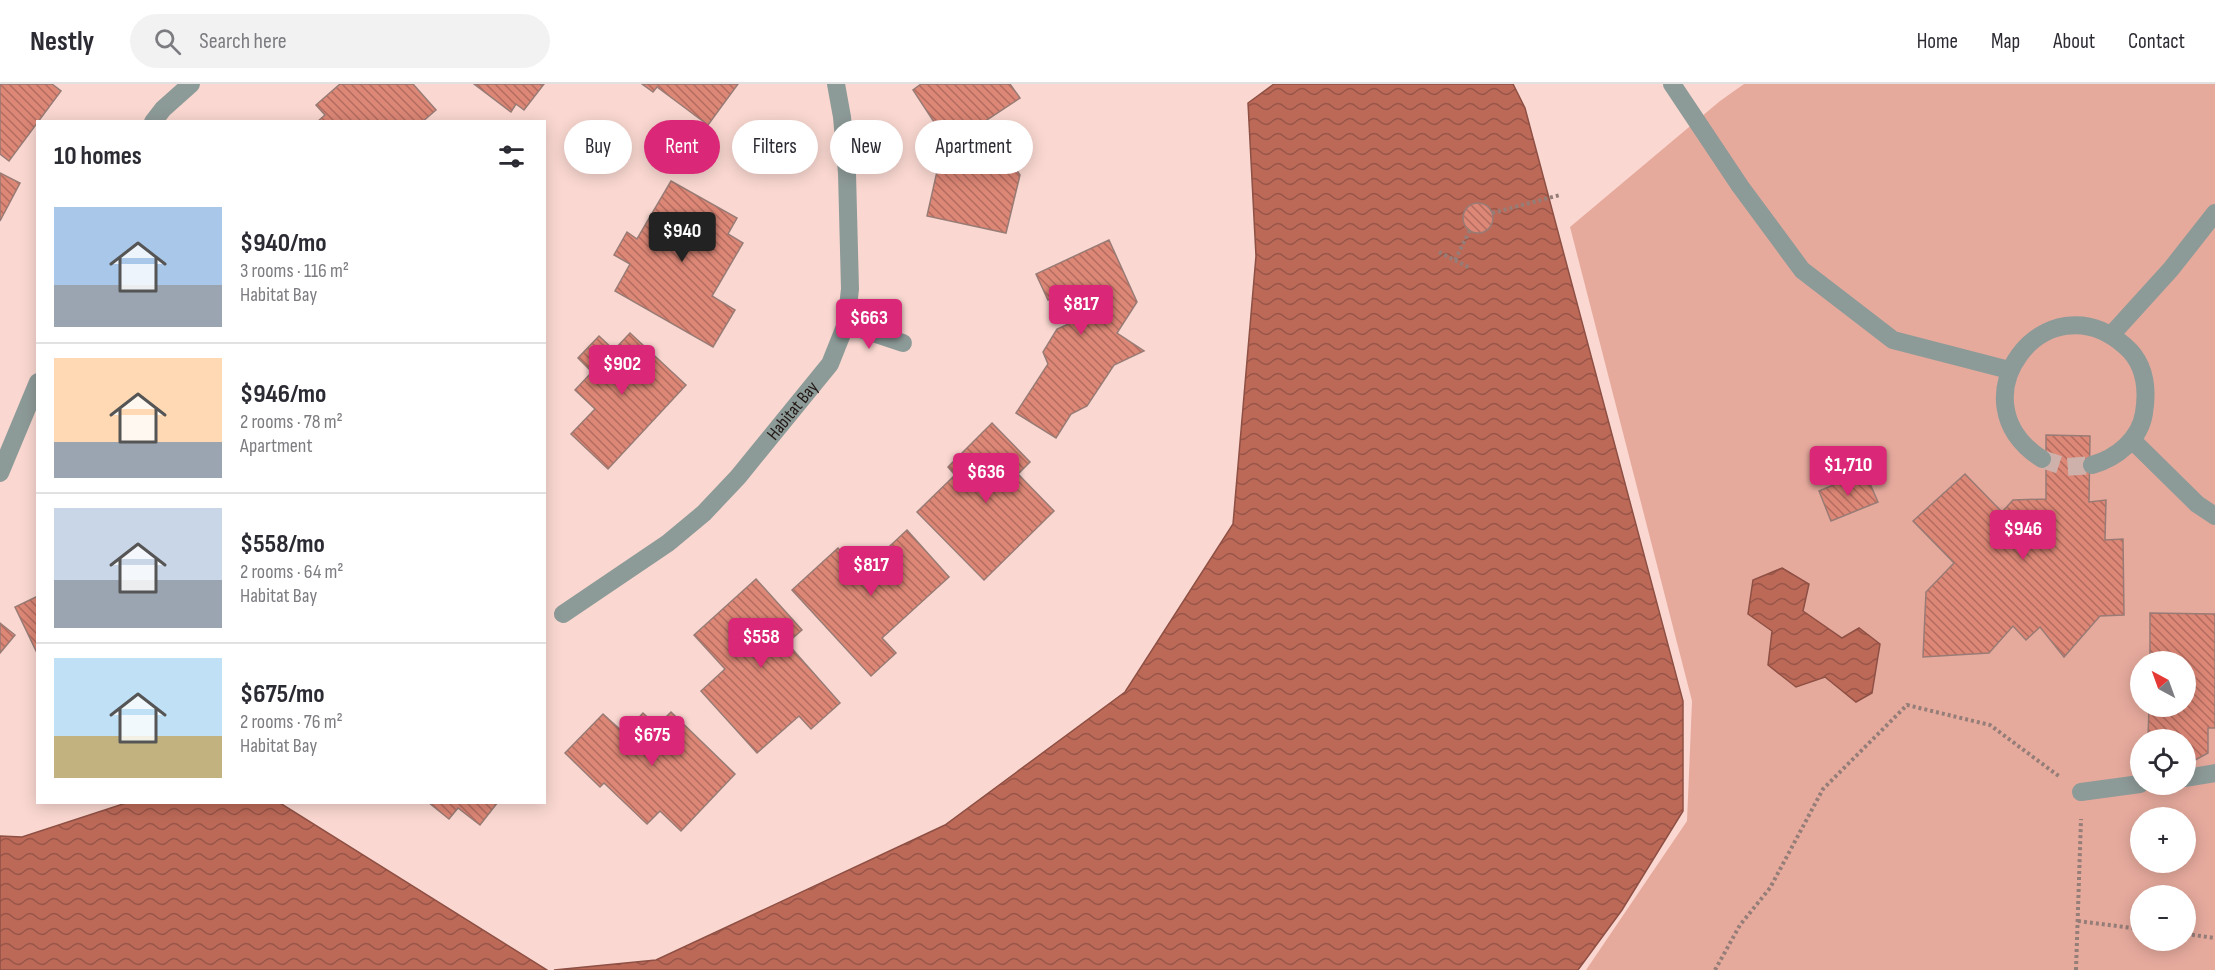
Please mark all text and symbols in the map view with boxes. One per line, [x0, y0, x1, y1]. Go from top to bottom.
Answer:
search box [130, 14, 550, 68]
text: Nestly [30, 25, 94, 58]
icon: search [151, 25, 184, 58]
text: Search here [199, 28, 287, 55]
text: Home [1917, 29, 1958, 54]
text: Map [1991, 29, 2020, 54]
text: About [2053, 29, 2095, 54]
text: Contact [2128, 29, 2185, 54]
chip: Buy [564, 120, 632, 174]
chip: Rent [644, 120, 720, 174]
chip: Filters [732, 120, 818, 174]
chip: New [830, 120, 903, 174]
chip: Apartment [915, 120, 1033, 174]
icon: filters [495, 140, 528, 173]
text: 10 homes [54, 141, 142, 172]
pin: $940 [646, 212, 718, 263]
text: $940 [663, 219, 701, 243]
text: $940/mo [240, 228, 326, 259]
icon: home [102, 231, 174, 303]
text: 3 rooms · 116 m² [240, 259, 349, 283]
text: Habitat Bay [240, 283, 317, 307]
pin: $817 [1045, 285, 1117, 336]
text: $817 [1063, 292, 1099, 316]
pin: $663 [833, 299, 905, 350]
text: $663 [850, 306, 888, 330]
pin: $902 [586, 345, 658, 396]
text: $902 [603, 352, 641, 376]
street label: Habitat Bay [763, 377, 823, 444]
text: $946/mo [240, 379, 326, 410]
icon: home [102, 382, 174, 454]
text: 2 rooms · 78 m² [240, 410, 343, 434]
text: Apartment [240, 434, 313, 458]
pin: $1,710 [1799, 446, 1897, 497]
pin: $636 [950, 453, 1022, 504]
text: $1,710 [1824, 453, 1872, 477]
text: $636 [967, 460, 1005, 484]
pin: $946 [1987, 510, 2059, 561]
text: $946 [2004, 517, 2042, 541]
text: $558/mo [240, 529, 325, 560]
icon: home [102, 532, 174, 604]
pin: $817 [835, 546, 907, 597]
text: $817 [853, 553, 889, 577]
text: 2 rooms · 64 m² [240, 560, 344, 584]
text: Habitat Bay [240, 584, 317, 608]
pin: $558 [725, 618, 797, 669]
text: $558 [742, 625, 780, 649]
north arrow [2130, 651, 2196, 717]
map controls [2130, 651, 2196, 951]
text: $675/mo [240, 679, 325, 710]
icon: home [102, 682, 174, 754]
text: 2 rooms · 76 m² [240, 710, 343, 734]
pin: $675 [616, 716, 688, 767]
text: $675 [633, 723, 671, 747]
button: locate [2130, 729, 2196, 795]
text: Habitat Bay [240, 734, 317, 758]
button: + [2130, 807, 2196, 873]
button: − [2130, 885, 2196, 951]

